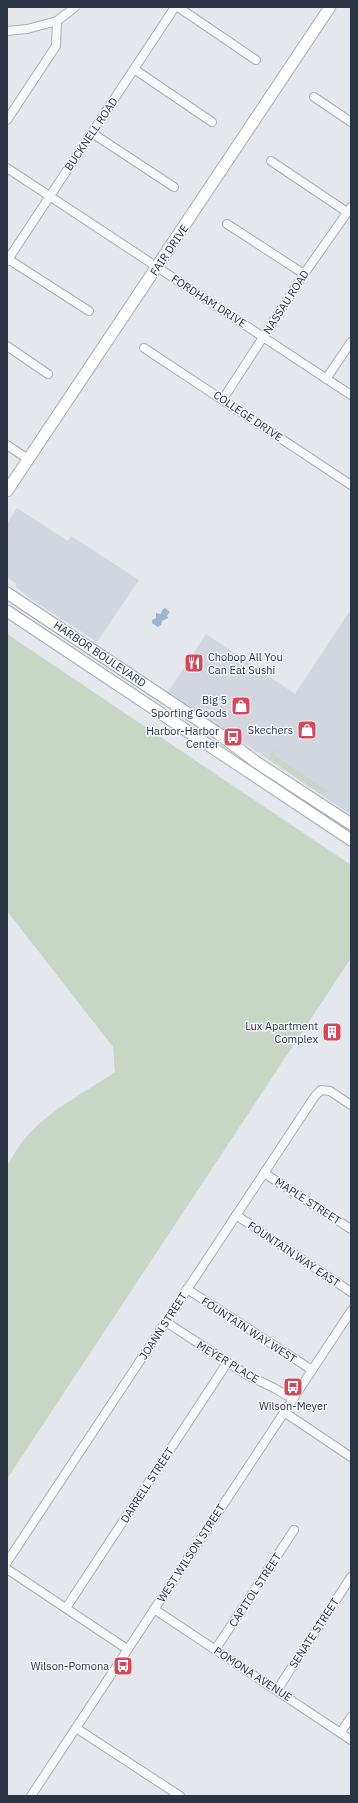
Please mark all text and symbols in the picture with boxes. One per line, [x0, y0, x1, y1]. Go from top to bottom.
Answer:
street label: BUCKNELL ROAD [61, 95, 121, 173]
street label: FAIR DRIVE [147, 222, 191, 278]
street label: NASSAU ROAD [260, 267, 312, 337]
street label: FORDHAM DRIVE [169, 272, 249, 330]
street label: COLLEGE DRIVE [211, 388, 285, 444]
street label: HARBOR BOULEVARD [51, 618, 149, 690]
place label: Chobop All You Can Eat Sushi [208, 650, 283, 677]
restaurant icon: Chobop All You Can Eat Sushi [183, 652, 205, 674]
place label: Big 5 Sporting Goods [151, 693, 227, 720]
shop icon: Big 5 Sporting Goods [230, 695, 252, 717]
shop icon: Skechers [296, 719, 318, 741]
place label: Skechers [248, 723, 293, 737]
place label: Harbor-Harbor Center [146, 724, 219, 751]
bus stop icon: Harbor-Harbor Center [222, 726, 244, 748]
place label: Lux Apartment Complex [245, 1019, 318, 1046]
building icon: Lux Apartment Complex [321, 1021, 343, 1043]
street label: MAPLE STREET [272, 1174, 344, 1228]
street label: FOUNTAIN WAY EAST [245, 1218, 343, 1290]
street label: JOANN STREET [136, 1289, 190, 1362]
street label: FOUNTAIN WAY WEST [199, 1294, 300, 1366]
street label: MEYER PLACE [194, 1338, 262, 1386]
bus stop icon: Wilson-Meyer [282, 1376, 304, 1398]
place label: Wilson-Meyer [259, 1399, 327, 1413]
street label: DARRELL STREET [117, 1444, 177, 1525]
street label: WEST WILSON STREET [154, 1501, 228, 1605]
street label: CAPITOL STREET [226, 1550, 285, 1630]
street label: SENATE STREET [286, 1595, 342, 1671]
street label: POMONA AVENUE [211, 1644, 295, 1704]
bus stop icon: Wilson-Pomona [112, 1655, 134, 1677]
place label: Wilson-Pomona [31, 1659, 109, 1673]

